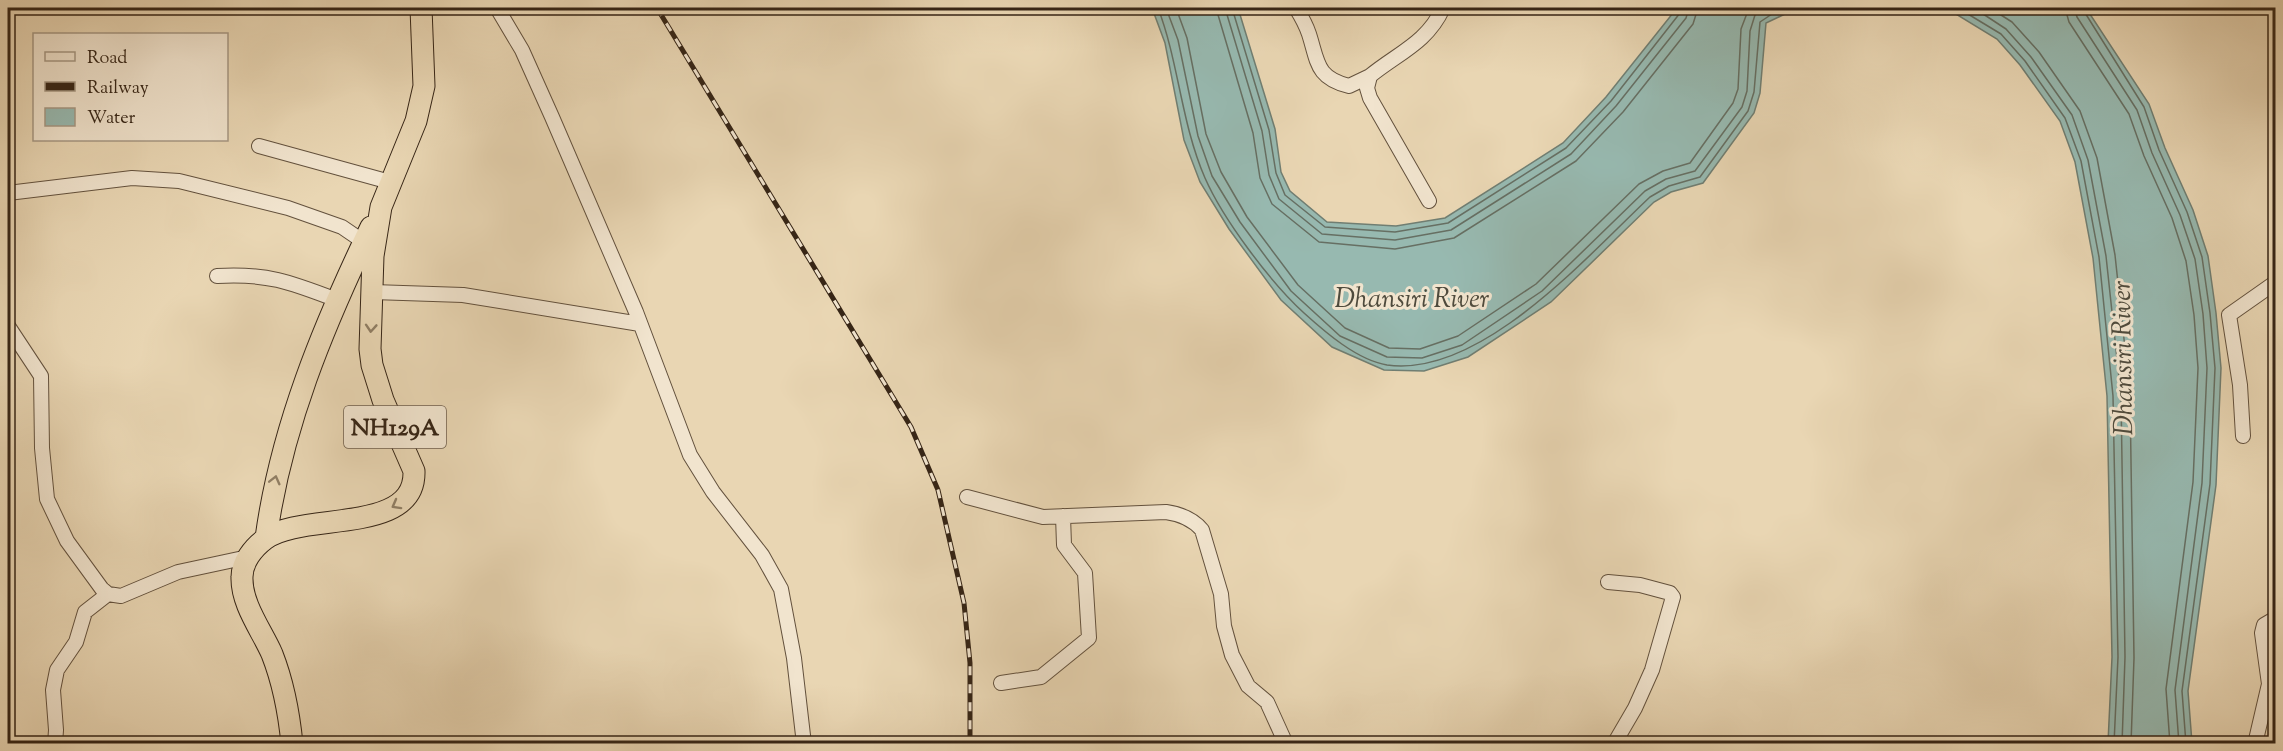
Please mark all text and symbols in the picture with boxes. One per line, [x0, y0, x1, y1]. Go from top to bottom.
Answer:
legend [33, 33, 228, 141]
text: Road [87, 46, 127, 72]
text: Railway [87, 76, 149, 102]
text: Water [87, 106, 136, 132]
water label: Dhansiri River [2104, 280, 2145, 436]
water label: Dhansiri River [1335, 281, 1490, 320]
one-way arrow [365, 323, 378, 332]
road number: NH129A [344, 406, 446, 448]
one-way arrow [267, 475, 280, 485]
one-way arrow [392, 498, 402, 509]

